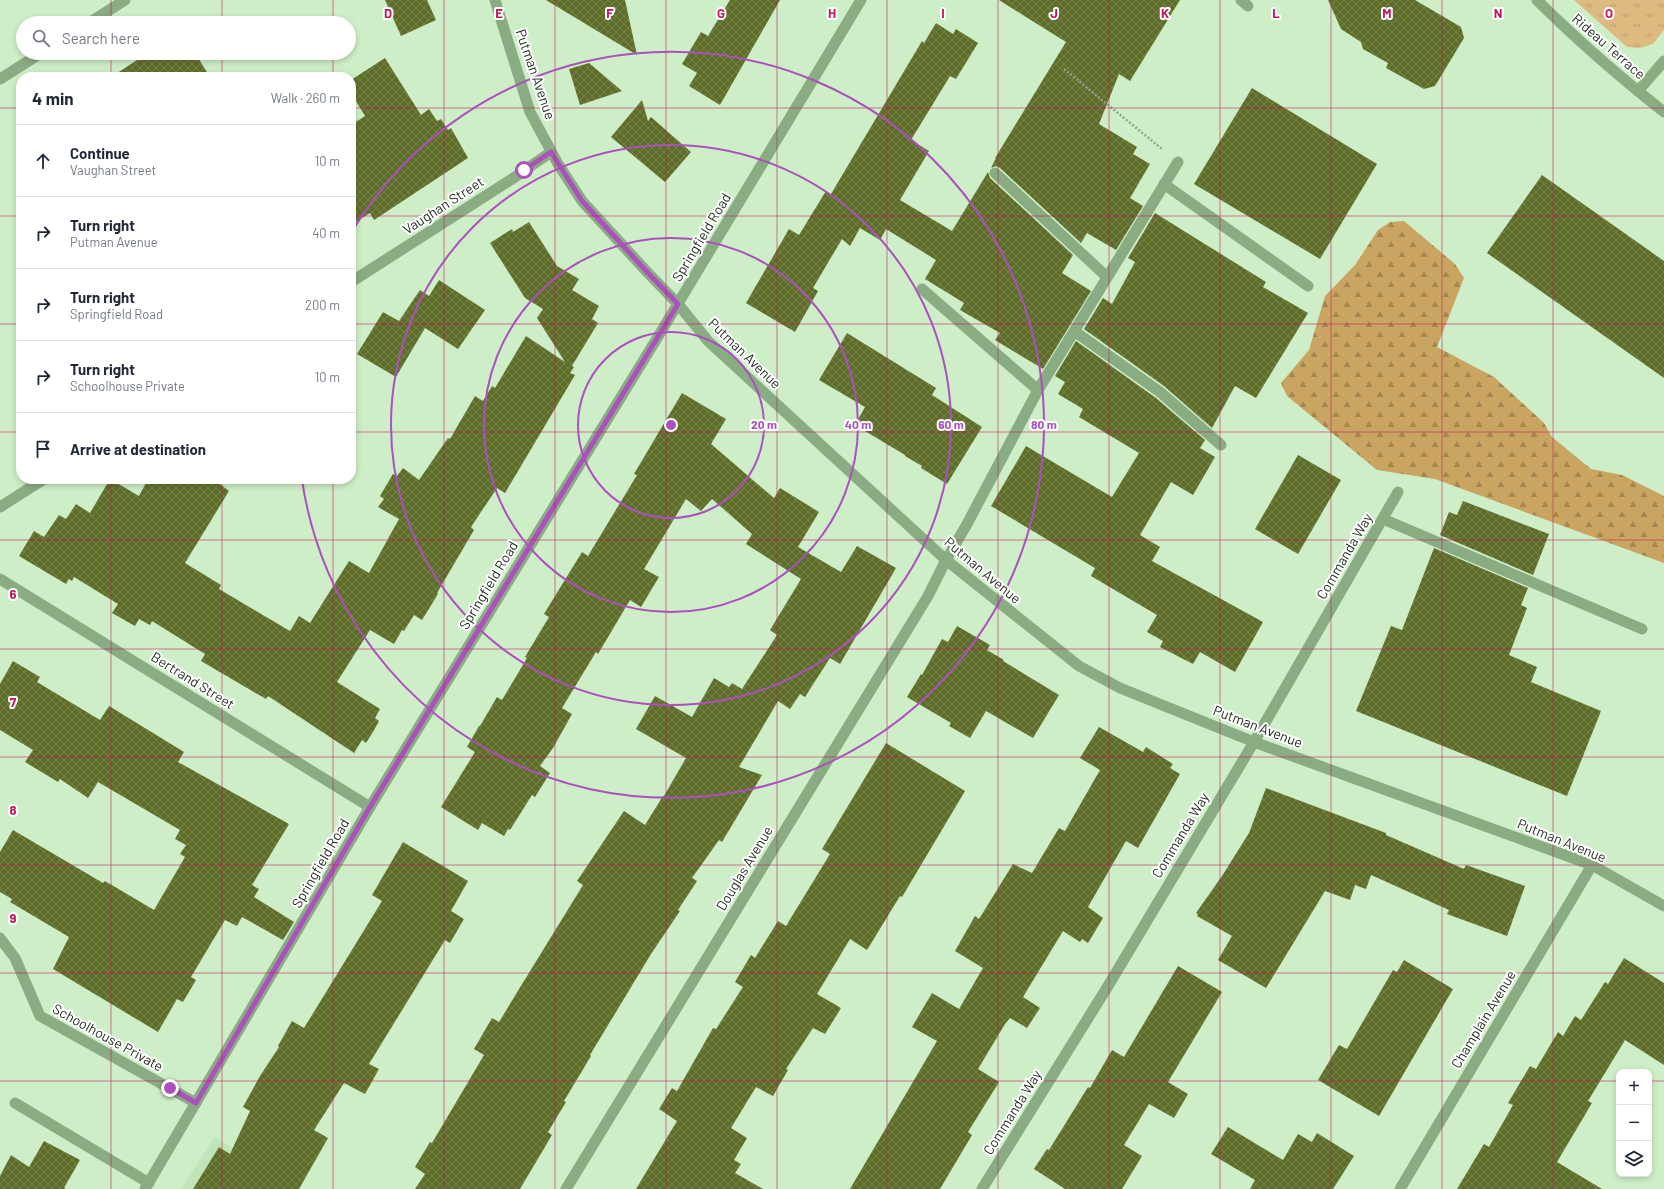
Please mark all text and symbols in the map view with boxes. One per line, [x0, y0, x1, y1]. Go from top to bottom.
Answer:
text: D [384, 5, 392, 21]
text: E [495, 5, 503, 21]
text: F [606, 5, 614, 21]
text: G [717, 5, 725, 21]
text: H [828, 5, 836, 21]
text: I [941, 5, 945, 21]
text: J [1050, 5, 1058, 21]
text: K [1161, 5, 1169, 21]
text: L [1272, 5, 1280, 21]
text: M [1382, 5, 1392, 21]
text: N [1494, 5, 1502, 21]
text: O [1605, 5, 1613, 21]
street label: Rideau Terrace [1569, 10, 1649, 82]
search box [16, 16, 356, 60]
icon: search [30, 27, 52, 49]
street label: Putman Avenue [513, 27, 559, 121]
text: Search here [62, 29, 140, 47]
text: 4 min [32, 88, 74, 108]
text: Walk · 260 m [271, 90, 340, 106]
text: Continue [70, 144, 130, 162]
icon: ahead [32, 150, 54, 172]
text: 10 m [315, 153, 340, 169]
route start [515, 161, 533, 179]
text: Vaughan Street [70, 162, 156, 178]
street label: Vaughan Street [399, 173, 487, 237]
street label: Springfield Road [668, 190, 734, 284]
text: Turn right [70, 216, 135, 234]
icon: right [32, 222, 54, 244]
text: 40 m [312, 225, 340, 241]
text: Putman Avenue [70, 234, 158, 250]
text: Turn right [70, 288, 135, 306]
icon: right [32, 294, 54, 316]
text: 200 m [305, 297, 340, 313]
text: Springfield Road [70, 306, 163, 322]
street label: Putman Avenue [705, 314, 785, 392]
text: Turn right [70, 360, 135, 378]
icon: right [32, 366, 54, 388]
text: 10 m [315, 369, 340, 385]
text: Schoolhouse Private [70, 378, 185, 394]
text: 20 m [751, 417, 777, 431]
text: 40 m [845, 417, 871, 431]
text: 60 m [938, 417, 964, 431]
text: 80 m [1031, 417, 1057, 431]
centre of rings [664, 418, 678, 432]
icon: arrive [32, 438, 54, 460]
text: Arrive at destination [70, 440, 206, 458]
street label: Commanda Way [1312, 509, 1376, 602]
street label: Putman Avenue [941, 533, 1025, 607]
street label: Springfield Road [455, 538, 521, 632]
text: 6 [10, 586, 17, 602]
street label: Bertrand Street [148, 648, 238, 712]
text: 7 [10, 694, 17, 710]
street label: Putman Avenue [1211, 701, 1305, 751]
street label: Commanda Way [1148, 789, 1212, 881]
text: 8 [9, 802, 17, 818]
street label: Putman Avenue [1515, 814, 1609, 866]
street label: Springfield Road [288, 815, 352, 911]
street label: Douglas Avenue [712, 823, 776, 913]
text: 9 [10, 910, 17, 926]
street label: Champlain Avenue [1447, 967, 1519, 1071]
street label: Schoolhouse Private [50, 1000, 166, 1074]
street label: Commanda Way [979, 1066, 1045, 1157]
map controls [1616, 1069, 1652, 1177]
button: + [1616, 1069, 1652, 1105]
route end [161, 1079, 179, 1097]
button: − [1616, 1105, 1652, 1141]
button: layers [1616, 1141, 1652, 1177]

